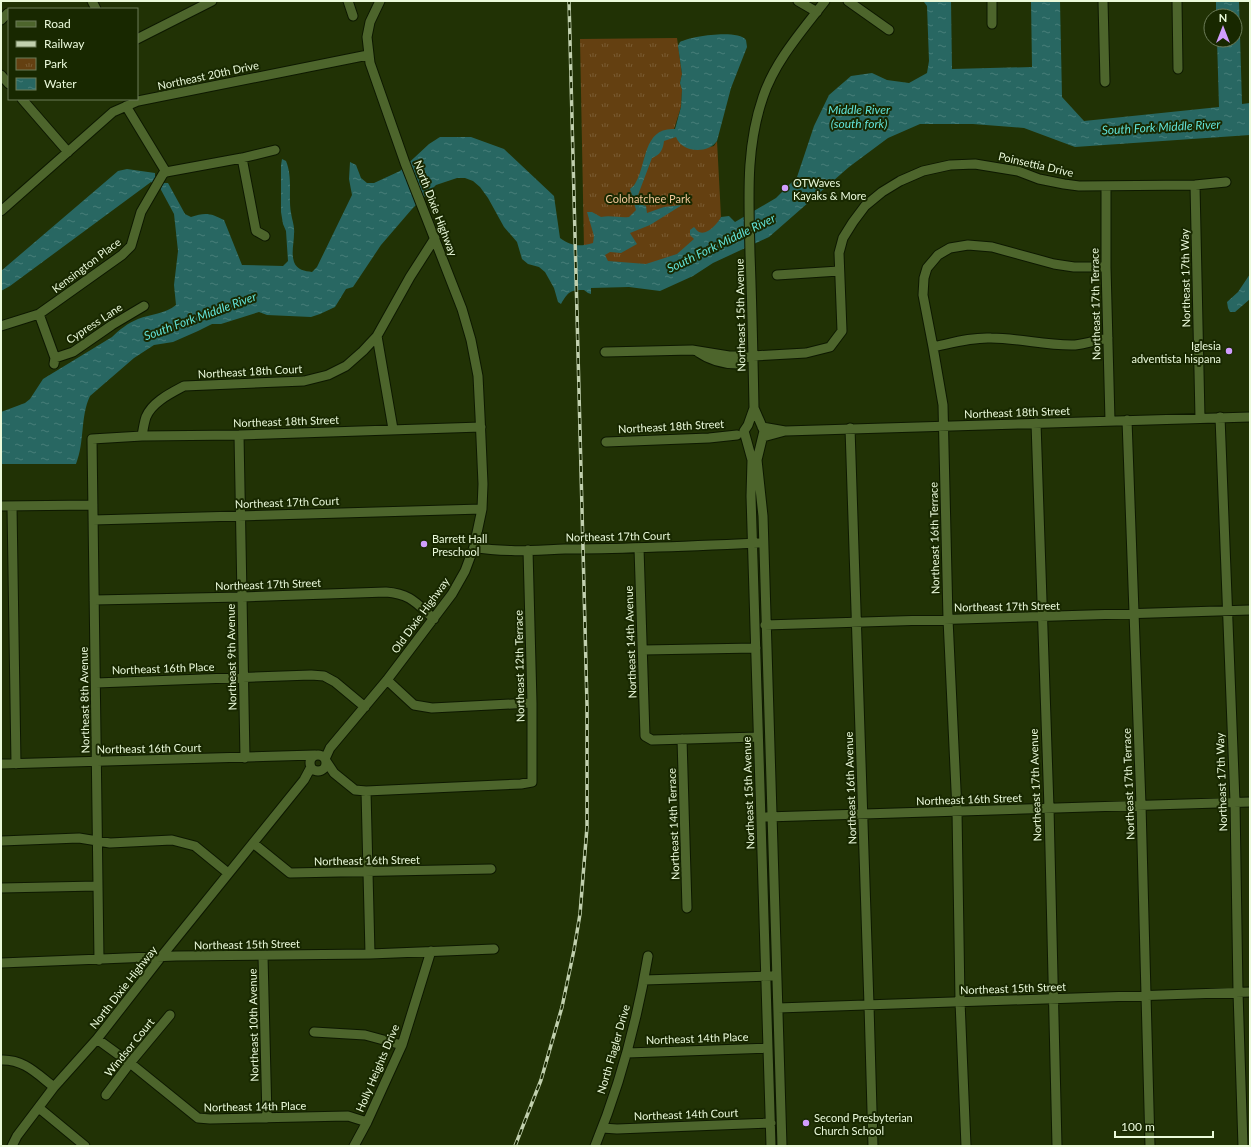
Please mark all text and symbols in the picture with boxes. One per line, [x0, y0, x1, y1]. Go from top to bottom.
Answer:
legend [8, 8, 138, 100]
north arrow [1203, 8, 1243, 48]
text: N [1219, 11, 1227, 24]
text: Road [44, 16, 71, 31]
text: Railway [44, 36, 85, 51]
text: Park [44, 56, 68, 71]
street label: Northeast 20th Drive [156, 58, 260, 92]
text: Water [44, 76, 77, 91]
water label: Middle River (south fork) [828, 102, 891, 131]
water label: South Fork Middle River [1101, 116, 1222, 138]
street label: Poinsettia Drive [997, 149, 1075, 179]
street label: North Dixie Highway [412, 158, 460, 258]
place label: OTWaves Kayaks & More [793, 176, 866, 202]
marker: OTWaves Kayaks & More [780, 183, 790, 193]
park label: Colohatchee Park [605, 192, 691, 205]
water label: South Fork Middle River [664, 210, 778, 276]
street label: Northeast 17th Way [1178, 228, 1192, 327]
street label: Kensington Place [49, 235, 123, 295]
street label: Northeast 17th Terrace [1088, 248, 1102, 360]
street label: Northeast 15th Avenue [733, 258, 747, 372]
water label: South Fork Middle River [142, 288, 259, 343]
street label: Cypress Lane [64, 300, 125, 346]
place label: Iglesia adventista hispana [1131, 339, 1221, 365]
marker: Iglesia adventista hispana [1224, 346, 1234, 356]
street label: Northeast 18th Court [197, 362, 303, 380]
street label: Northeast 18th Street [964, 404, 1070, 420]
street label: Northeast 18th Street [233, 413, 339, 429]
street label: Northeast 18th Street [618, 417, 724, 435]
street label: Northeast 16th Terrace [927, 482, 941, 594]
street label: Northeast 17th Court [235, 494, 340, 510]
street label: Northeast 17th Court [566, 529, 670, 543]
place label: Barrett Hall Preschool [432, 532, 487, 558]
marker: Barrett Hall Preschool [419, 539, 429, 549]
street label: Old Dixie Highway [388, 574, 452, 655]
street label: Northeast 17th Street [215, 576, 321, 592]
street label: Northeast 14th Avenue [622, 585, 638, 699]
street label: Northeast 17th Street [954, 599, 1060, 613]
street label: Northeast 9th Avenue [224, 603, 238, 710]
street label: Northeast 12th Terrace [512, 610, 526, 722]
street label: Northeast 8th Avenue [77, 646, 91, 753]
street label: Northeast 16th Place [111, 660, 215, 676]
street label: Northeast 17th Avenue [1027, 728, 1043, 842]
street label: Northeast 17th Terrace [1120, 728, 1136, 840]
street label: Northeast 16th Avenue [842, 731, 858, 845]
street label: Northeast 17th Way [1213, 732, 1229, 832]
street label: Northeast 15th Avenue [740, 736, 756, 850]
street label: Northeast 16th Court [97, 741, 201, 755]
street label: Northeast 14th Terrace [665, 768, 681, 880]
street label: Northeast 16th Street [916, 791, 1022, 807]
street label: Northeast 16th Street [314, 853, 420, 867]
street label: Northeast 15th Street [194, 937, 300, 951]
street label: North Dixie Highway [87, 943, 160, 1031]
street label: Northeast 10th Avenue [246, 968, 260, 1082]
street label: Northeast 15th Street [960, 980, 1066, 996]
street label: North Flagler Drive [594, 1003, 632, 1095]
street label: Windsor Court [101, 1015, 157, 1079]
street label: Holly Heights Drive [353, 1022, 401, 1114]
street label: Northeast 14th Place [645, 1030, 749, 1046]
street label: Northeast 14th Place [204, 1099, 307, 1113]
street label: Northeast 14th Court [634, 1106, 739, 1122]
place label: Second Presbyterian Church School [814, 1111, 913, 1137]
scale bar [1115, 1113, 1213, 1139]
marker: Second Presbyterian Church School [801, 1118, 811, 1128]
text: 100 m [1121, 1119, 1155, 1134]

